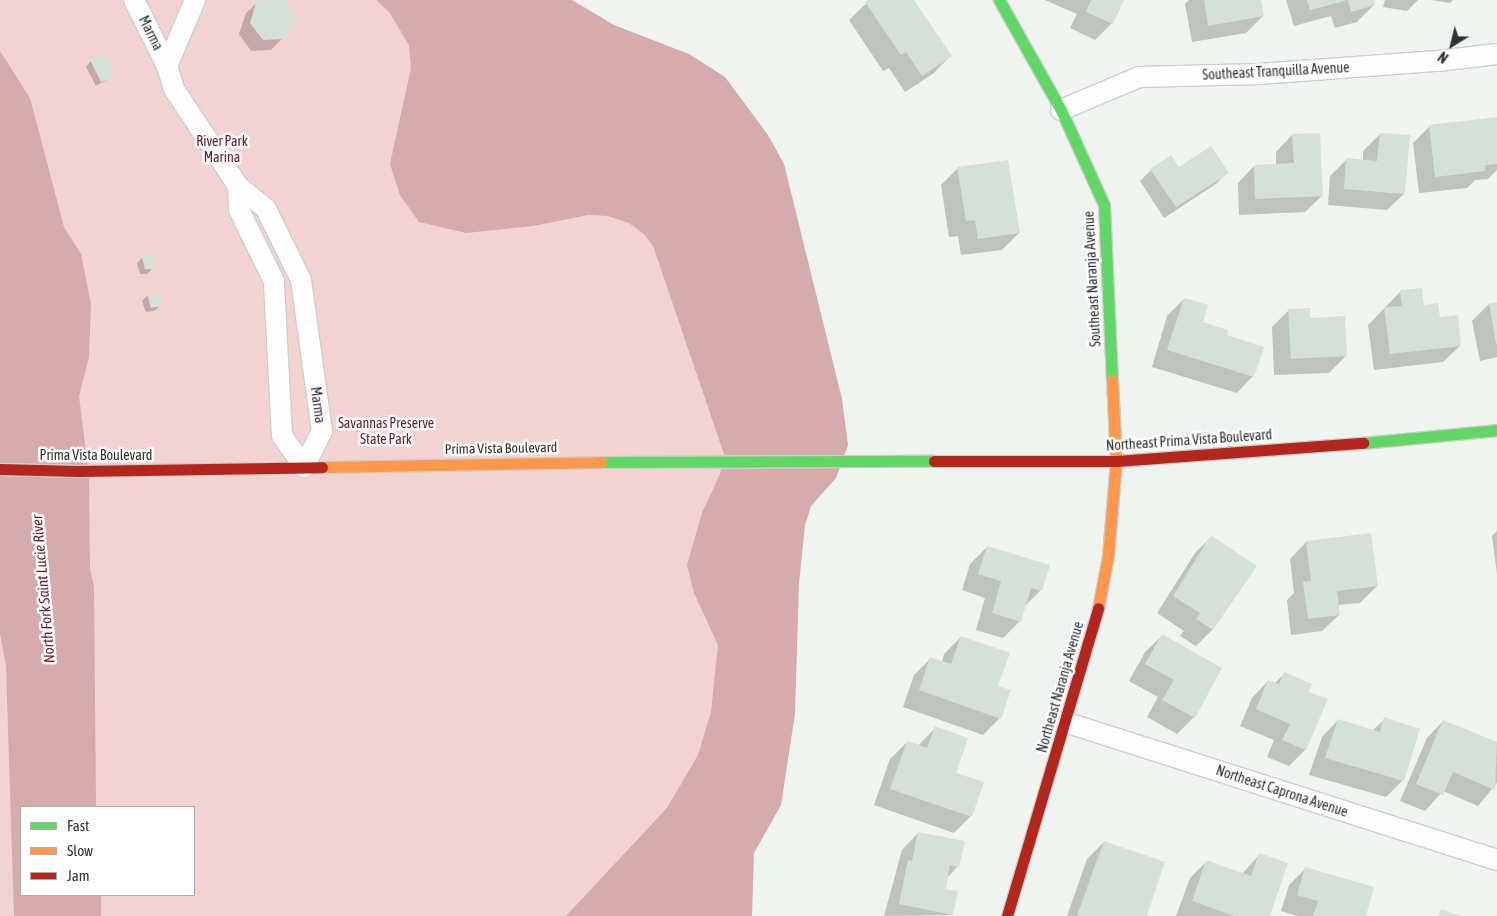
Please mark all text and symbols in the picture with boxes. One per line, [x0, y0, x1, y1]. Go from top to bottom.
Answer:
street label: Marma [135, 13, 167, 53]
north arrow [1427, 20, 1477, 70]
text: N [1435, 48, 1451, 66]
street label: Southeast Tranquilla Avenue [1202, 59, 1350, 83]
park label: River Park Marina [196, 133, 248, 166]
street label: Southeast Naranja Avenue [1080, 211, 1104, 347]
street label: Marma [307, 386, 329, 424]
park label: Savannas Preserve State Park [338, 415, 434, 448]
street label: Northeast Prima Vista Boulevard [1105, 426, 1273, 454]
street label: Prima Vista Boulevard [444, 439, 558, 457]
street label: Prima Vista Boulevard [40, 447, 152, 463]
water label: North Fork Saint Lucie River [28, 514, 58, 664]
street label: Northeast Naranja Avenue [1033, 619, 1087, 755]
street label: Northeast Caprona Avenue [1214, 762, 1350, 820]
legend [20, 806, 195, 896]
text: Fast [67, 817, 89, 834]
text: Slow [67, 842, 93, 859]
text: Jam [67, 867, 90, 884]

